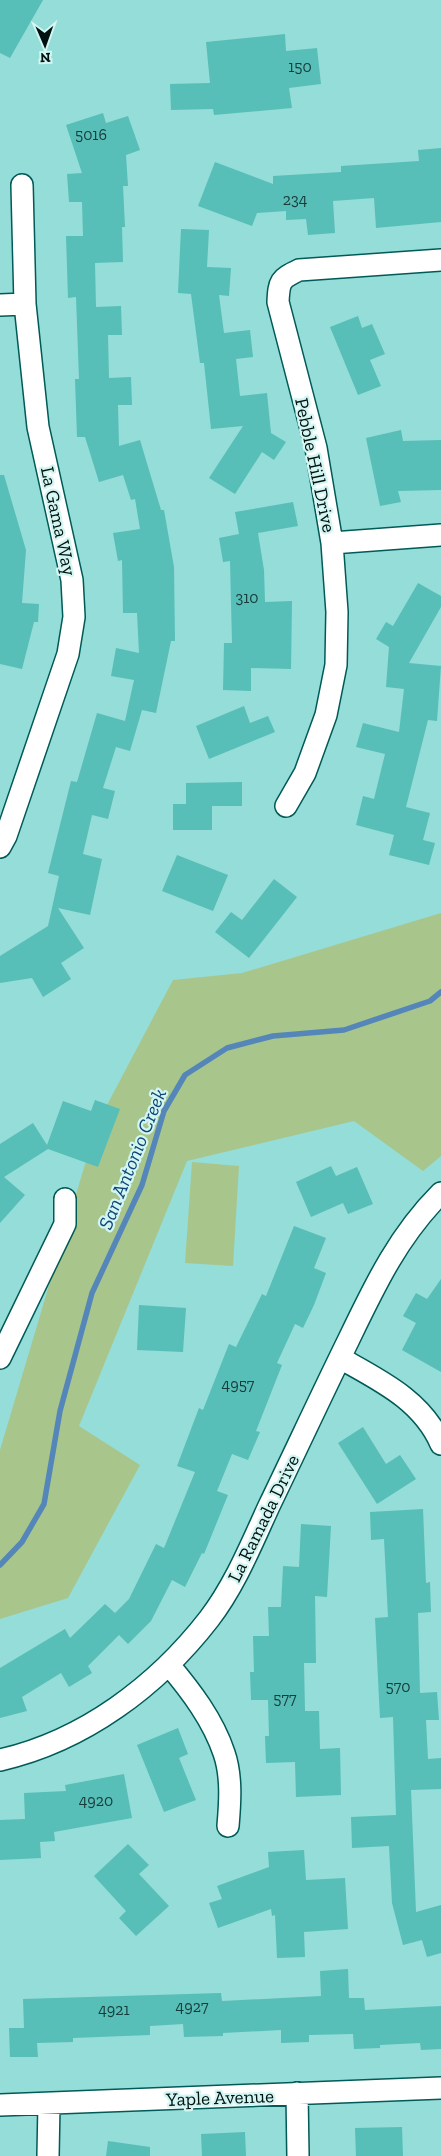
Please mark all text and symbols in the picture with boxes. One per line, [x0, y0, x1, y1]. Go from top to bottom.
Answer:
north arrow [20, 20, 70, 70]
text: N [39, 49, 51, 66]
house number: 150 [288, 57, 312, 76]
house number: 5016 [75, 125, 107, 144]
house number: 234 [283, 190, 308, 209]
street label: Pebble Hill Drive [290, 396, 341, 534]
street label: La Gama Way [36, 465, 81, 578]
house number: 310 [235, 588, 259, 607]
water label: San Antonio Creek [93, 1085, 171, 1233]
house number: 4957 [222, 1375, 255, 1394]
street label: La Ramada Drive [223, 1451, 304, 1586]
house number: 570 [386, 1677, 410, 1696]
house number: 577 [273, 1689, 297, 1708]
house number: 4920 [79, 1791, 113, 1810]
house number: 4927 [176, 1997, 209, 2016]
house number: 4921 [98, 2000, 130, 2019]
street label: Yaple Avenue [165, 2084, 274, 2111]

